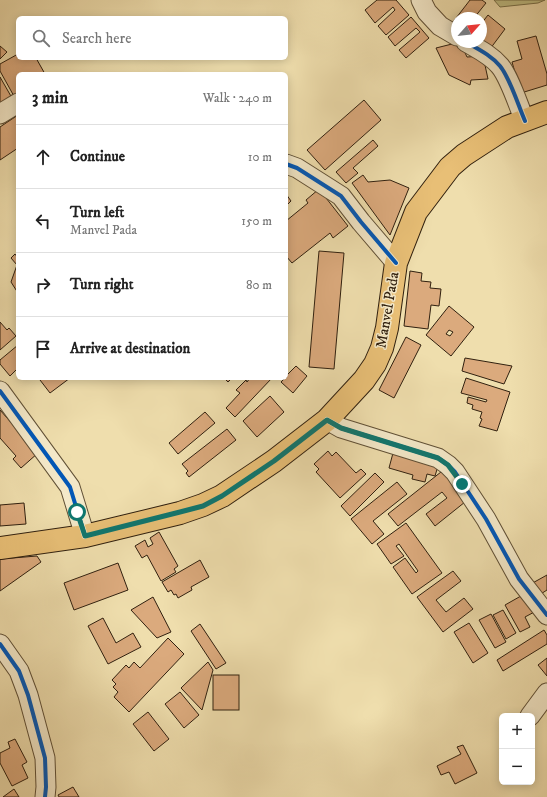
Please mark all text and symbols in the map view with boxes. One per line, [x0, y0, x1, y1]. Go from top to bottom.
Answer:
north arrow [451, 12, 487, 48]
search box [16, 16, 288, 60]
icon: search [30, 27, 52, 49]
text: Search here [62, 29, 131, 48]
text: 3 min [32, 87, 68, 109]
text: Walk · 240 m [203, 90, 272, 106]
icon: ahead [32, 146, 54, 168]
text: Continue [70, 147, 125, 166]
text: 10 m [248, 149, 272, 165]
text: Turn left [70, 203, 124, 222]
icon: left [32, 210, 54, 232]
text: 150 m [241, 213, 272, 229]
text: Manvel Pada [70, 222, 137, 238]
street label: Manvel Pada [371, 270, 404, 350]
icon: right [32, 274, 54, 296]
text: Turn right [70, 275, 133, 294]
text: 80 m [246, 277, 272, 293]
icon: arrive [32, 338, 54, 360]
text: Arrive at destination [70, 339, 190, 358]
route end [453, 475, 471, 493]
route start [68, 503, 86, 521]
map controls [499, 713, 535, 785]
button: + [499, 713, 535, 749]
button: − [499, 749, 535, 785]

